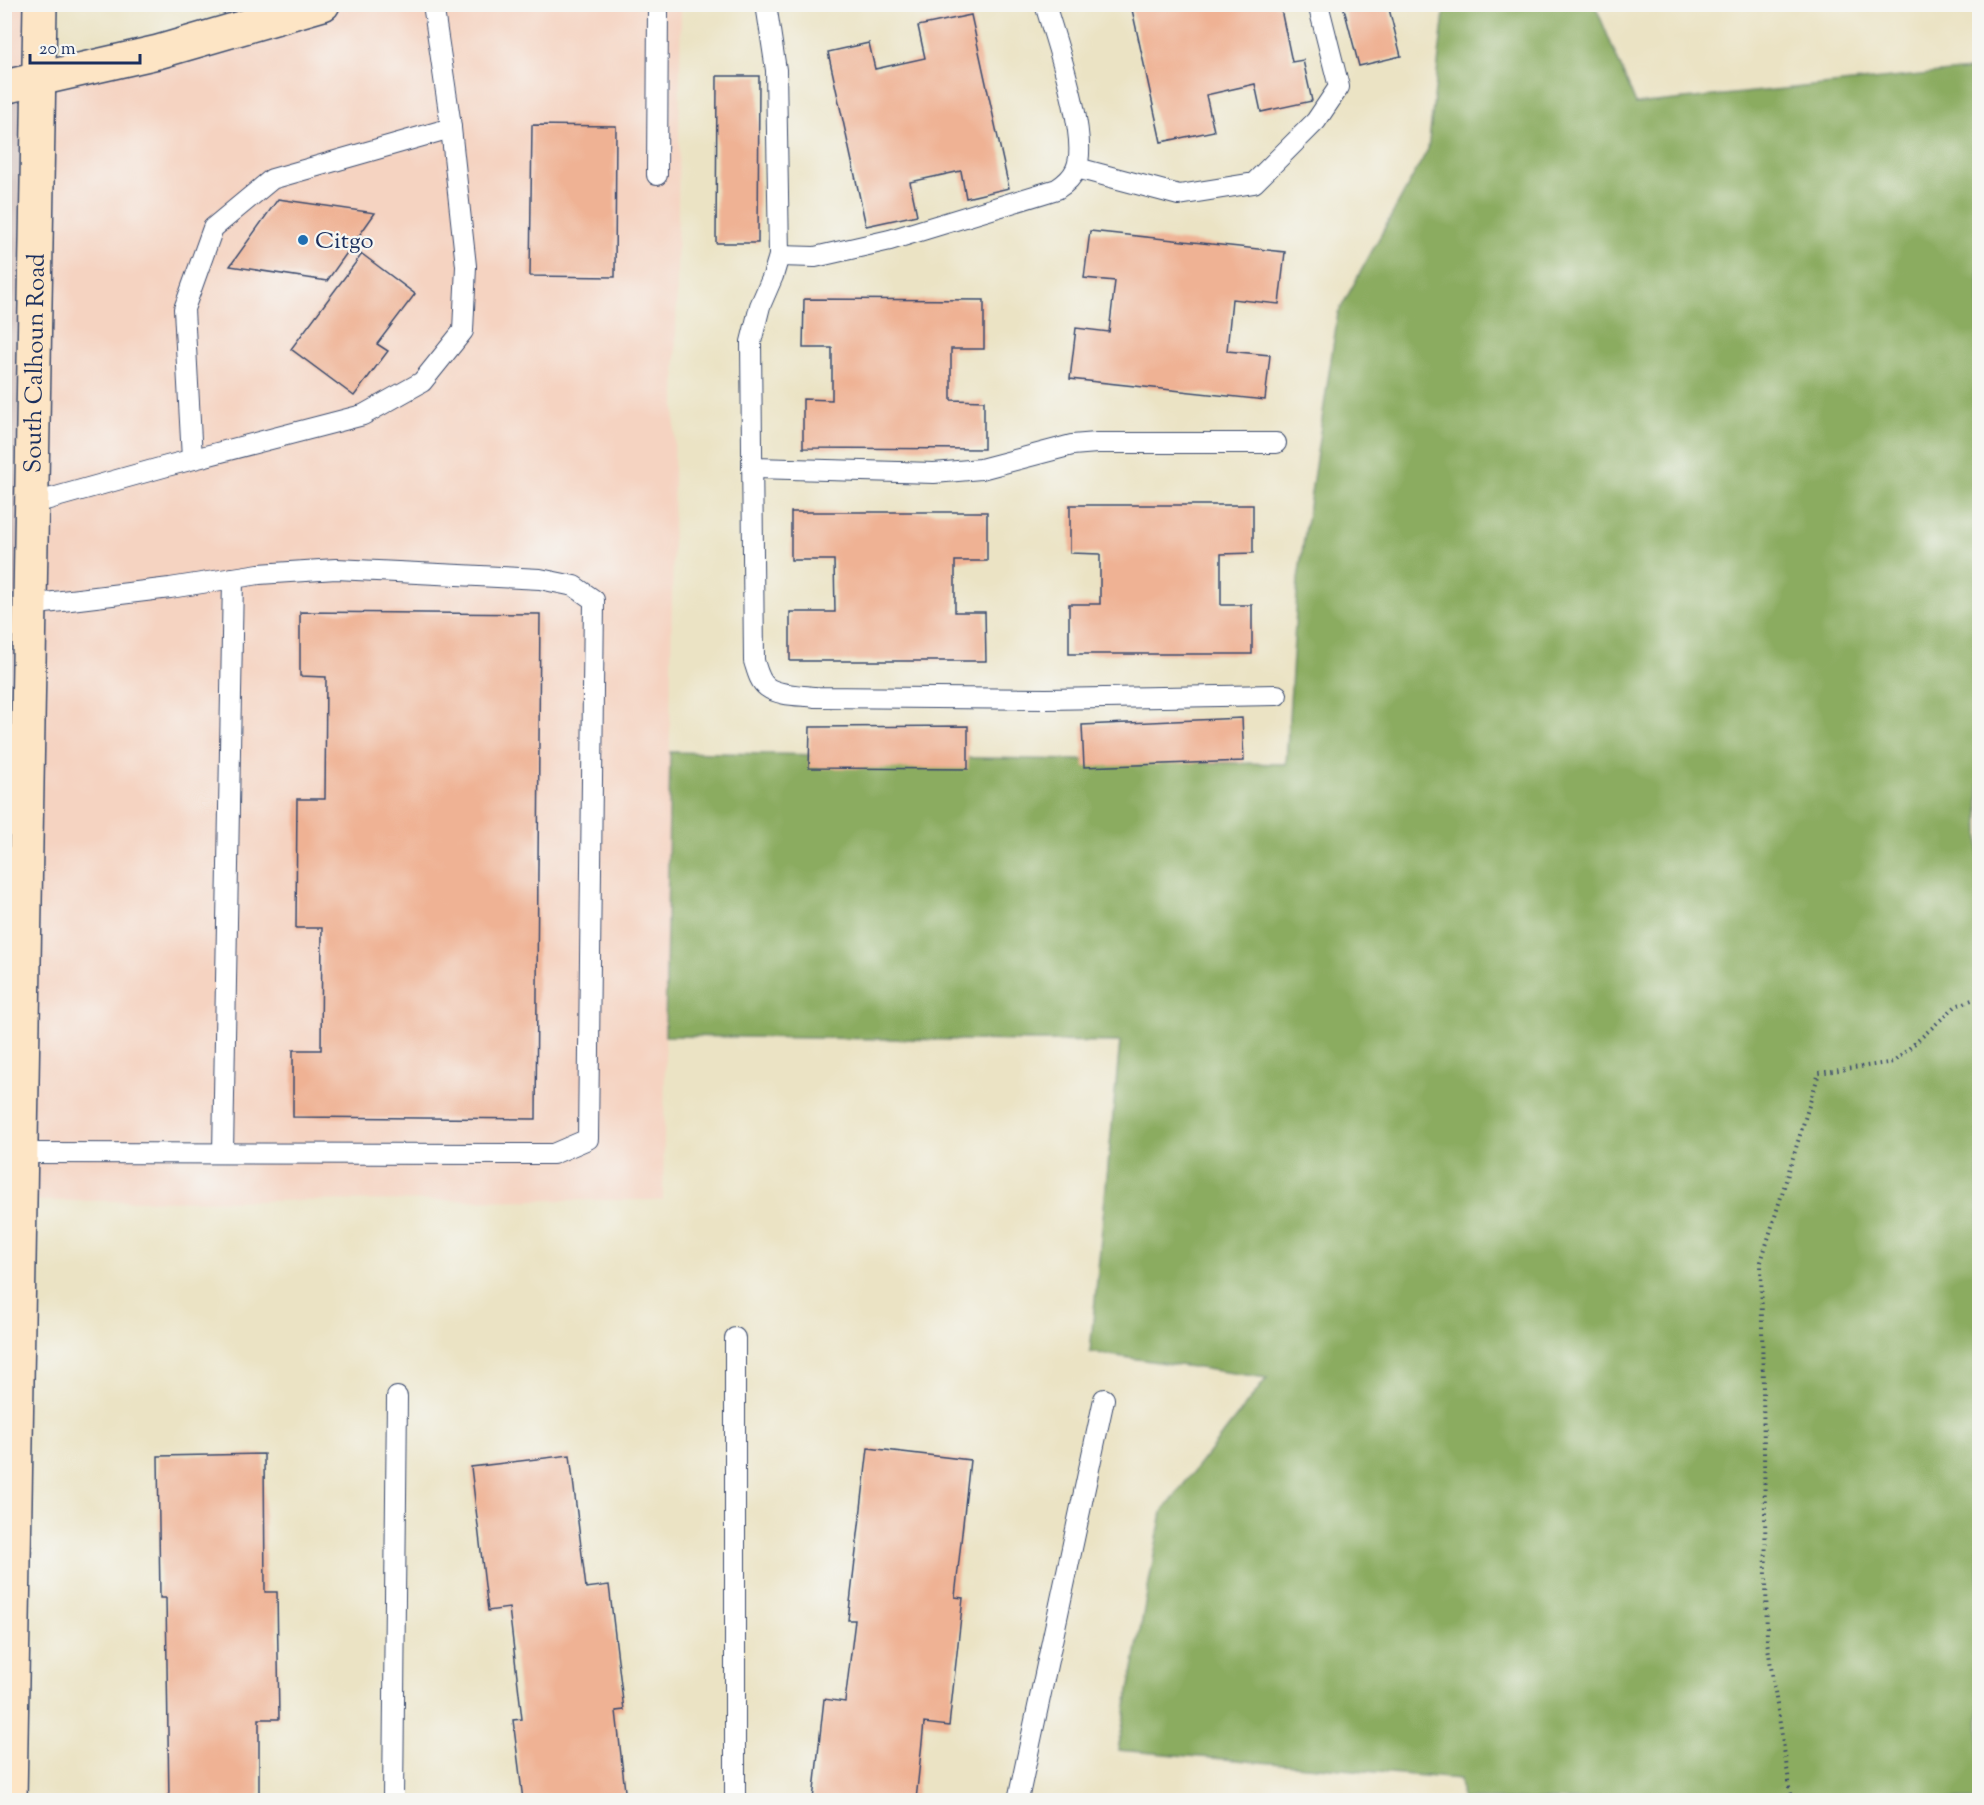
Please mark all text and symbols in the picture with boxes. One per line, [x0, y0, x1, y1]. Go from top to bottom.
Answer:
scale bar [30, 27, 140, 65]
text: 20 m [39, 37, 76, 63]
place label: Citgo [315, 225, 374, 259]
marker: Citgo [296, 233, 310, 247]
street label: South Calhoun Road [17, 253, 55, 473]

